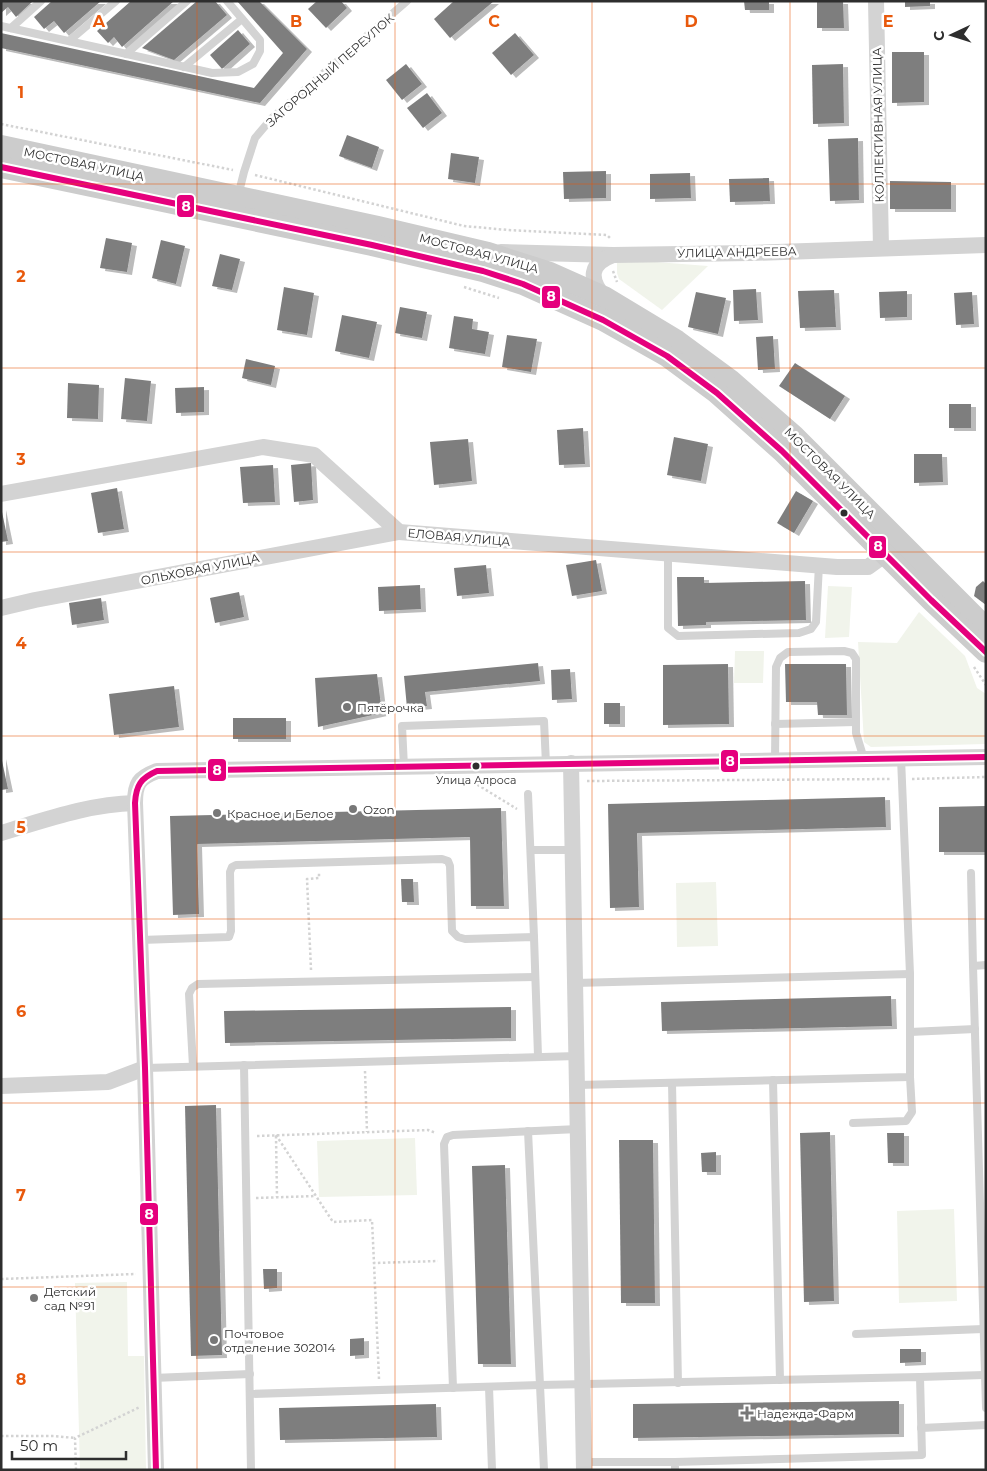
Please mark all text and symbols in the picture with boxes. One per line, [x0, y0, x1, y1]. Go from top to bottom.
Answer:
street label: ЗАГОРОДНЫЙ ПЕРЕУЛОК [263, 10, 398, 130]
north arrow [927, 10, 977, 60]
text: A [92, 12, 106, 31]
text: B [290, 12, 302, 31]
text: C [488, 12, 500, 31]
text: D [684, 12, 698, 31]
text: E [883, 12, 893, 31]
text: С [930, 30, 948, 42]
street label: КОЛЛЕКТИВНАЯ УЛИЦА [869, 47, 887, 203]
text: 1 [18, 83, 24, 102]
street label: МОСТОВАЯ УЛИЦА [22, 144, 146, 184]
line badge: 8 [176, 194, 195, 218]
text: 8 [181, 197, 191, 215]
street label: МОСТОВАЯ УЛИЦА [418, 230, 540, 276]
street label: УЛИЦА АНДРЕЕВА [677, 243, 797, 261]
text: 2 [16, 267, 26, 286]
line badge: 8 [541, 285, 561, 309]
text: 8 [546, 287, 556, 305]
street label: МОСТОВАЯ УЛИЦА [781, 424, 879, 522]
text: 3 [15, 450, 26, 469]
unlabelled marker [839, 508, 849, 518]
street label: ЕЛОВАЯ УЛИЦА [407, 525, 511, 549]
line badge: 8 [868, 535, 887, 559]
text: 8 [873, 537, 883, 555]
street label: ОЛЬХОВАЯ УЛИЦА [139, 550, 261, 588]
text: 4 [15, 634, 27, 653]
place label: Пятёрочка [357, 700, 424, 715]
marker: Пятёрочка [341, 701, 353, 713]
line badge: 8 [720, 749, 739, 773]
text: 8 [725, 752, 735, 770]
line badge: 8 [207, 758, 227, 782]
text: 8 [212, 761, 222, 779]
marker: Улица Алроса [471, 761, 481, 771]
place label: Улица Алроса [436, 773, 516, 787]
place label: Ozon [363, 802, 395, 817]
marker: Ozon [347, 803, 359, 815]
place label: Красное и Белое [227, 806, 334, 821]
marker: Красное и Белое [211, 807, 223, 819]
text: 5 [16, 818, 26, 837]
text: 6 [16, 1002, 26, 1021]
text: 7 [16, 1186, 26, 1205]
line badge: 8 [139, 1202, 159, 1226]
text: 8 [144, 1205, 154, 1223]
place label: Детский сад №91 [44, 1284, 96, 1313]
marker: Детский сад №91 [28, 1292, 40, 1304]
place label: Почтовое отделение 302014 [224, 1326, 335, 1355]
marker: Почтовое отделение 302014 [208, 1334, 220, 1346]
text: 8 [16, 1370, 26, 1389]
place label: Надежда-Фарм [757, 1406, 854, 1421]
marker: Надежда-Фарм [741, 1407, 753, 1419]
scale bar [12, 1428, 126, 1460]
text: 50 m [20, 1436, 58, 1455]

